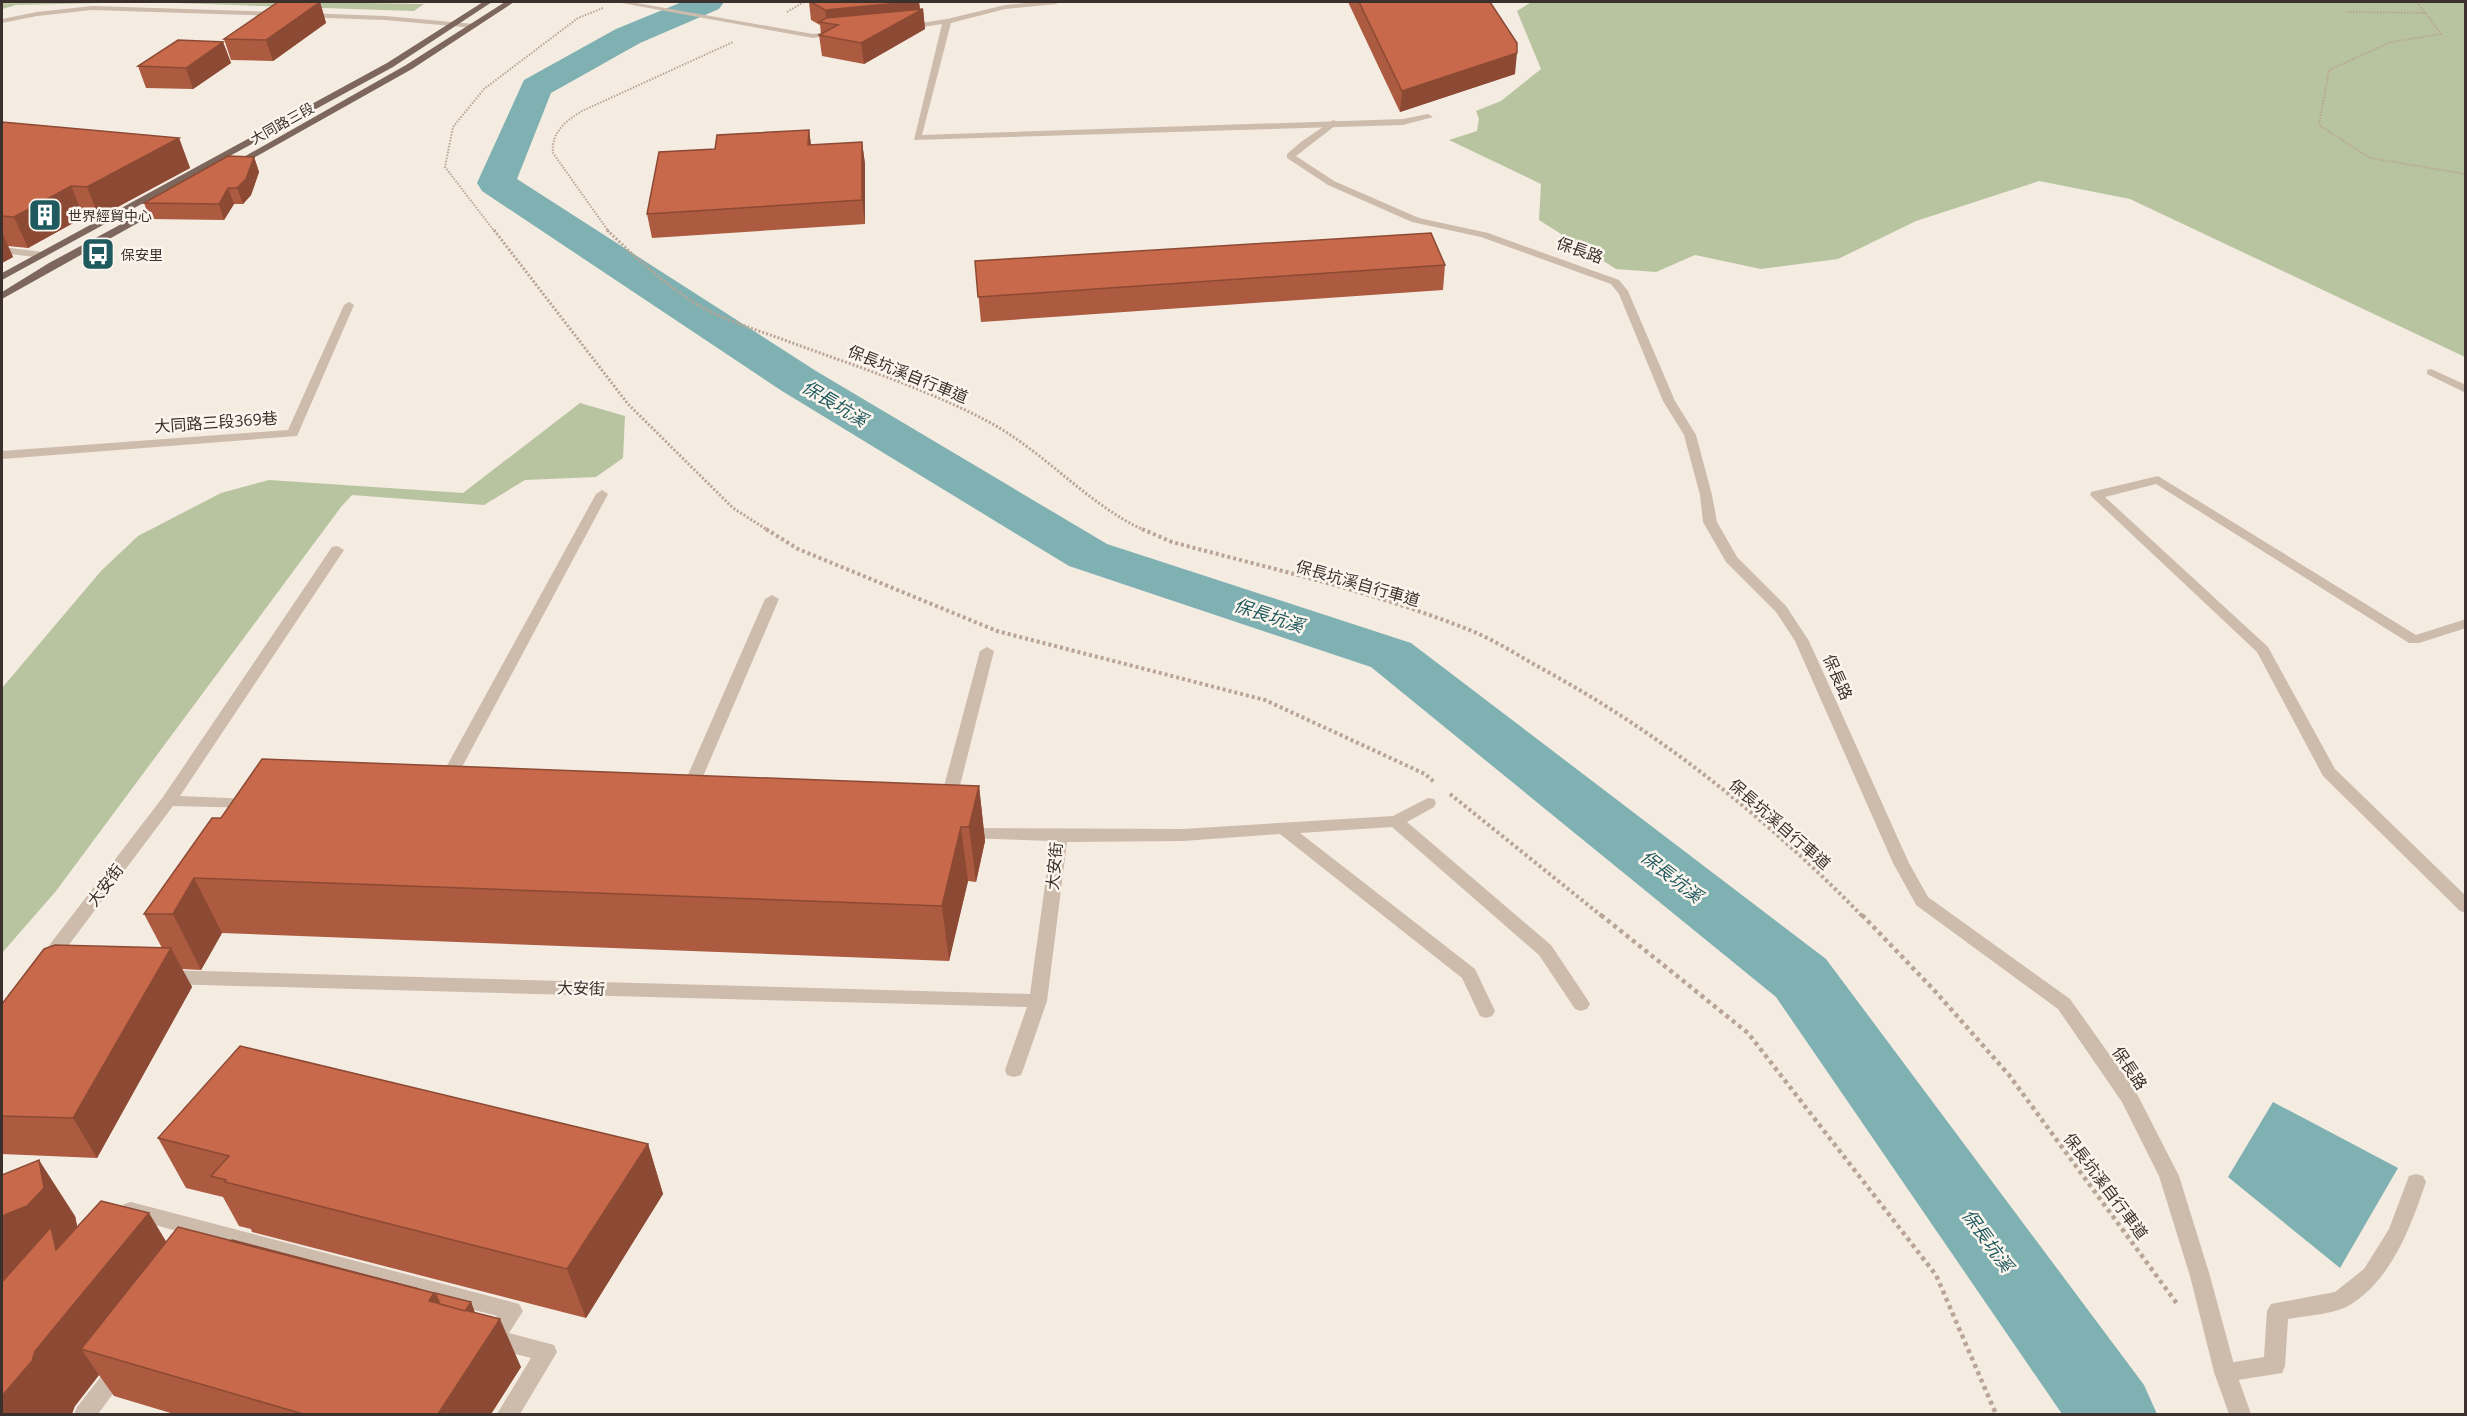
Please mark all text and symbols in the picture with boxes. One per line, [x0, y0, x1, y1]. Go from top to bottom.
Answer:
street label: 大同路三段 [247, 98, 317, 148]
building icon: 世界經貿中心 [27, 197, 63, 233]
place label: 世界經貿中心 [68, 206, 152, 225]
street label: 保長路 [1554, 232, 1606, 268]
bus stop icon: 保安里 [80, 236, 116, 272]
place label: 保安里 [121, 245, 163, 264]
street label: 保長坑溪自行車道 [845, 340, 971, 408]
water label: 保長坑溪 [798, 374, 875, 433]
street label: 大同路三段369巷 [154, 407, 278, 437]
street label: 保長坑溪自行車道 [1293, 555, 1423, 611]
water label: 保長坑溪 [1231, 592, 1310, 638]
street label: 保長路 [1818, 651, 1858, 703]
street label: 保長坑溪自行車道 [1724, 774, 1836, 874]
street label: 大安街 [1041, 841, 1067, 891]
water label: 保長坑溪 [1636, 844, 1710, 909]
street label: 大安街 [82, 859, 128, 911]
street label: 大安街 [557, 976, 605, 1000]
street label: 保長路 [2107, 1042, 2153, 1094]
street label: 保長坑溪自行車道 [2059, 1128, 2153, 1244]
water label: 保長坑溪 [1957, 1204, 2021, 1279]

